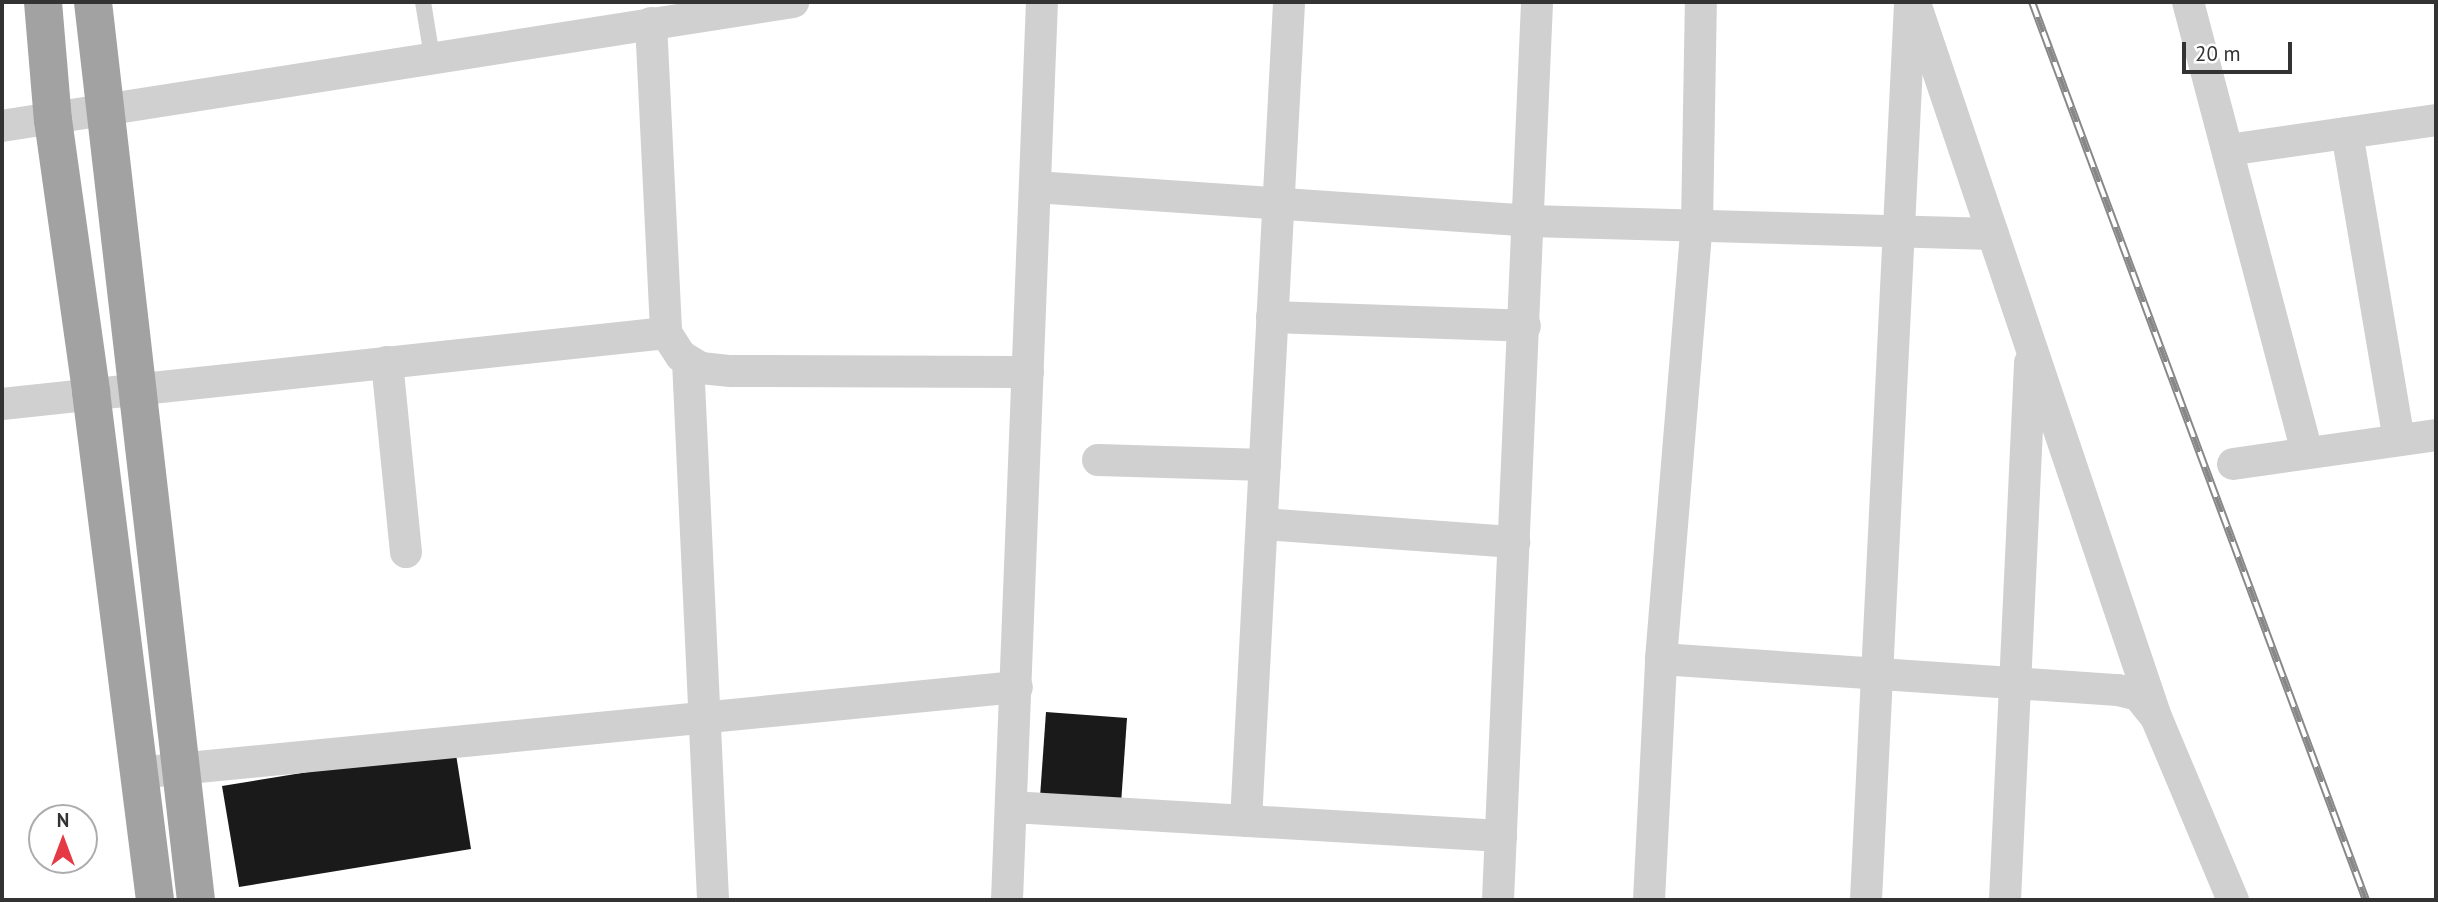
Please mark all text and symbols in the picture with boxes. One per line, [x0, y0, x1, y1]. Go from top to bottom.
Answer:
scale bar [2186, 28, 2296, 72]
text: 20 m [2195, 40, 2241, 67]
north arrow [28, 804, 98, 874]
text: N [57, 808, 69, 832]

